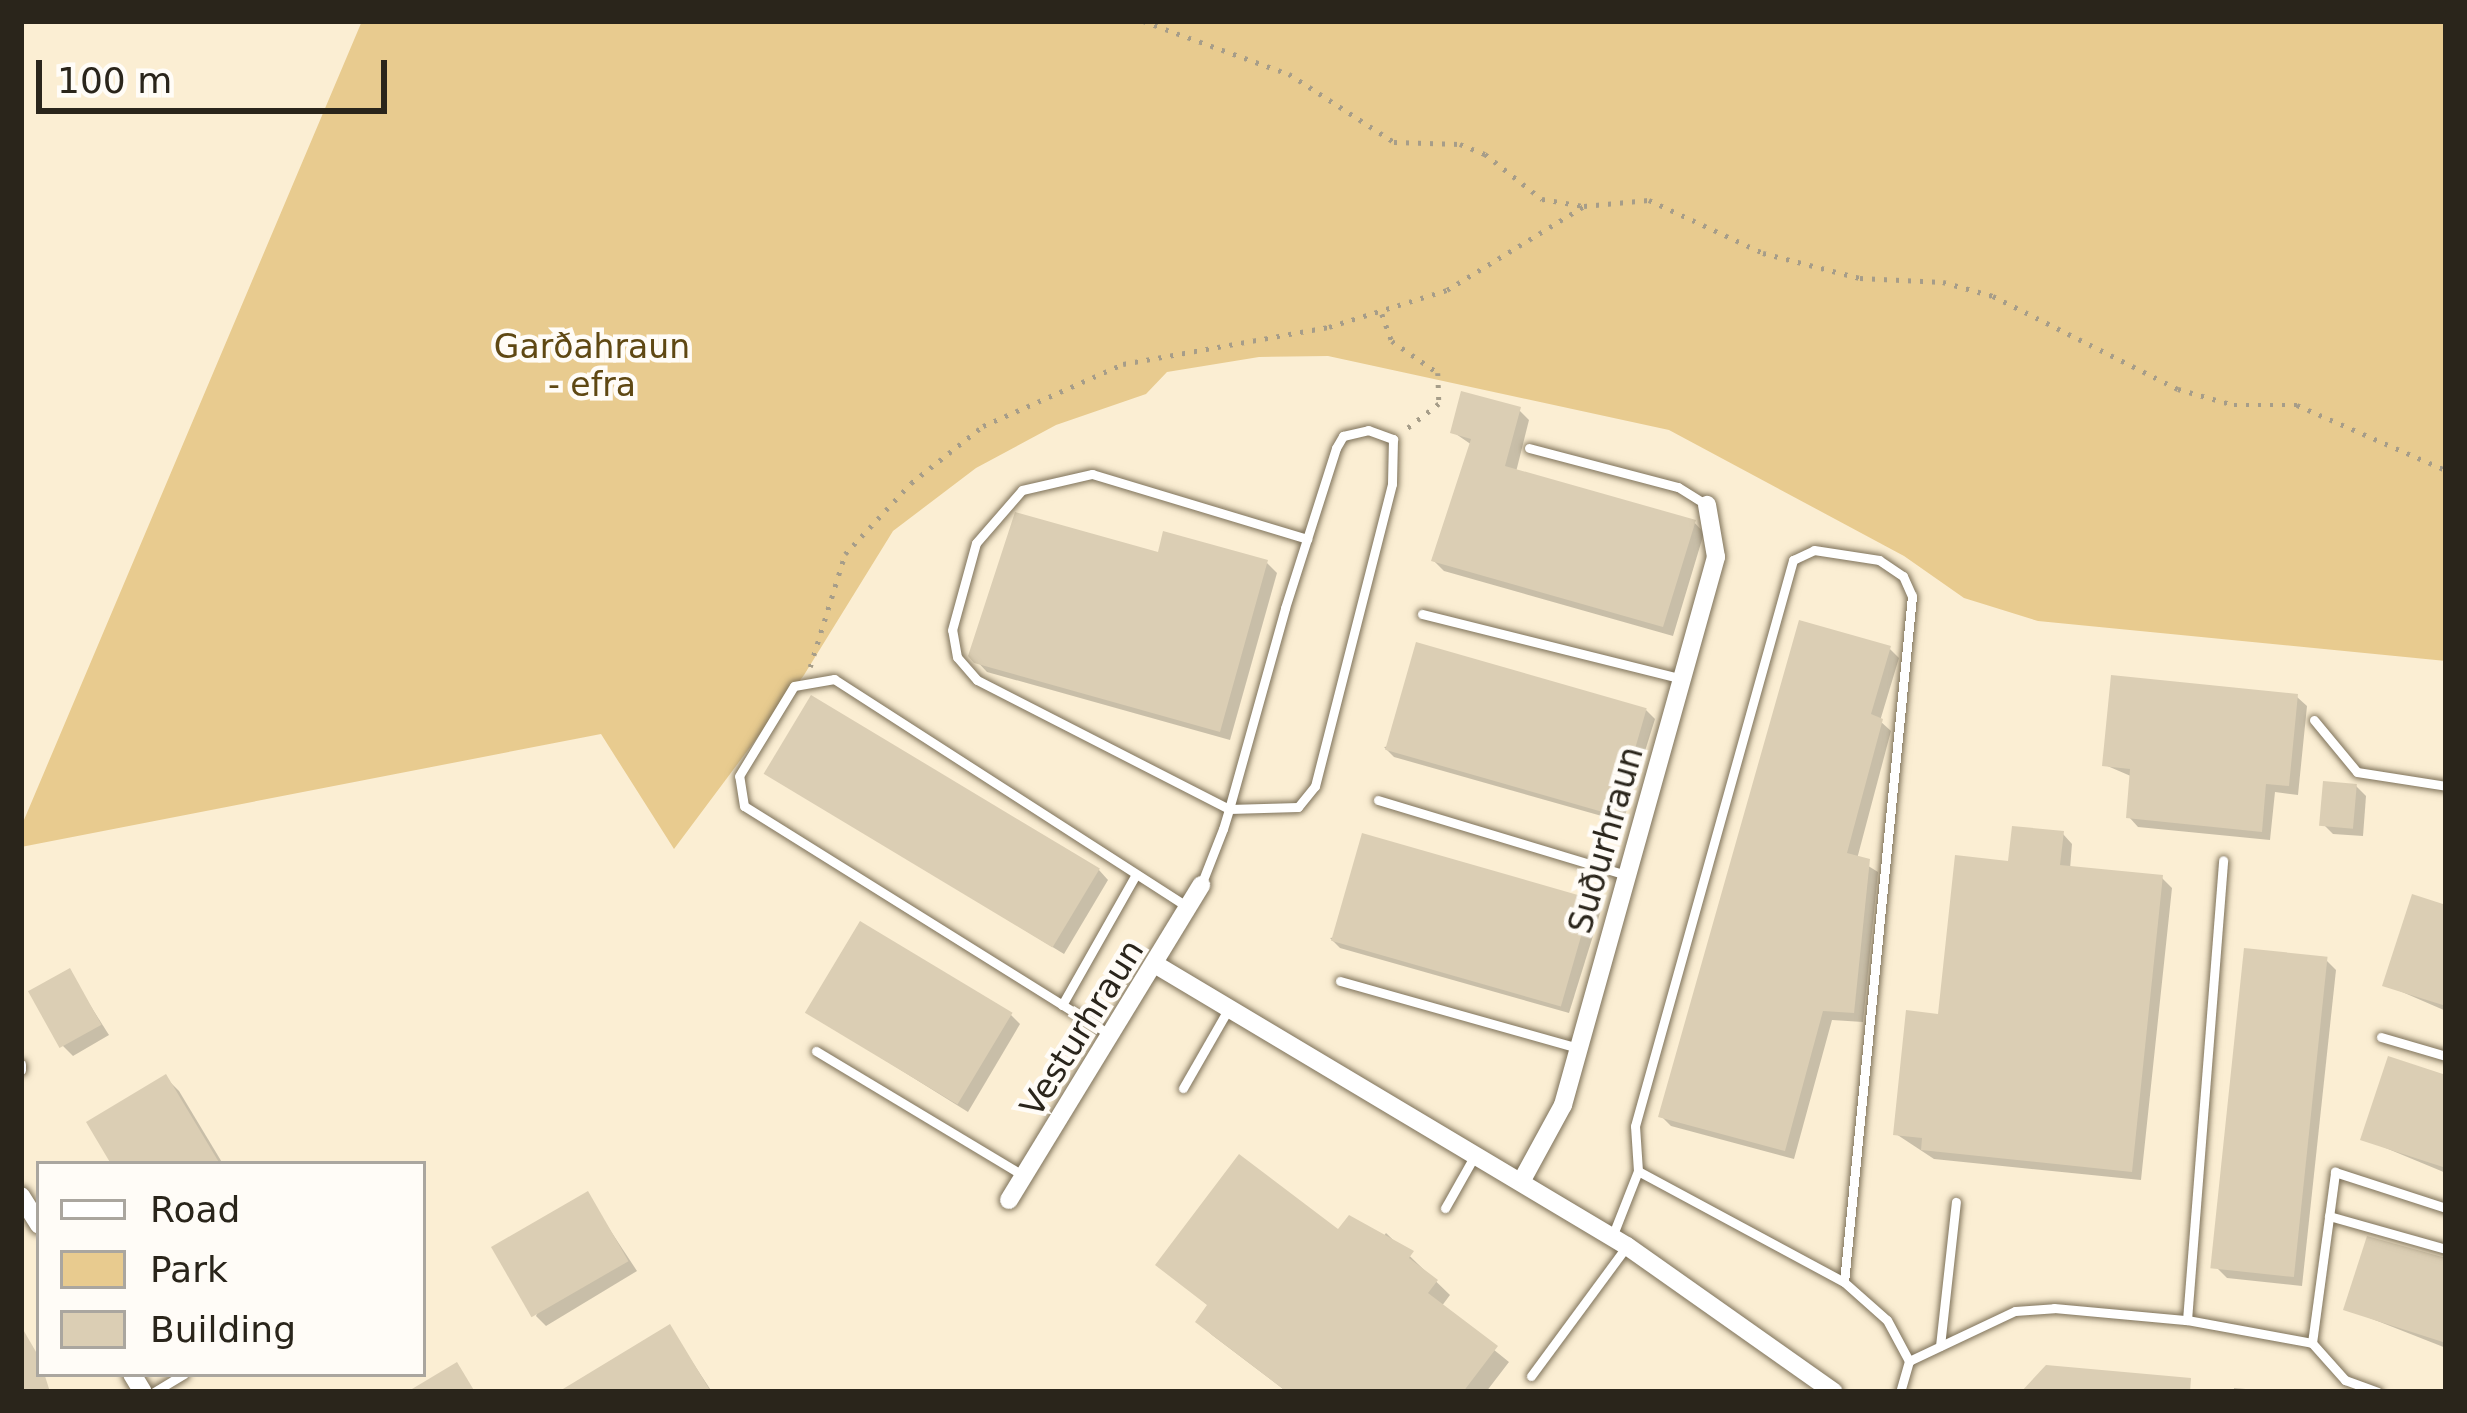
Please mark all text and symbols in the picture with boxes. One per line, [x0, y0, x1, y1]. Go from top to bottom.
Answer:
scale bar [42, 36, 393, 110]
text: 100 m [57, 60, 172, 101]
park label: Garðahraun - efra [494, 327, 690, 405]
street label: Suðurhraun [1560, 742, 1652, 938]
street label: Vesturhraun [1012, 932, 1152, 1124]
legend [36, 1161, 426, 1377]
text: Road [150, 1189, 240, 1230]
text: Park [150, 1249, 228, 1290]
text: Building [150, 1309, 296, 1350]

